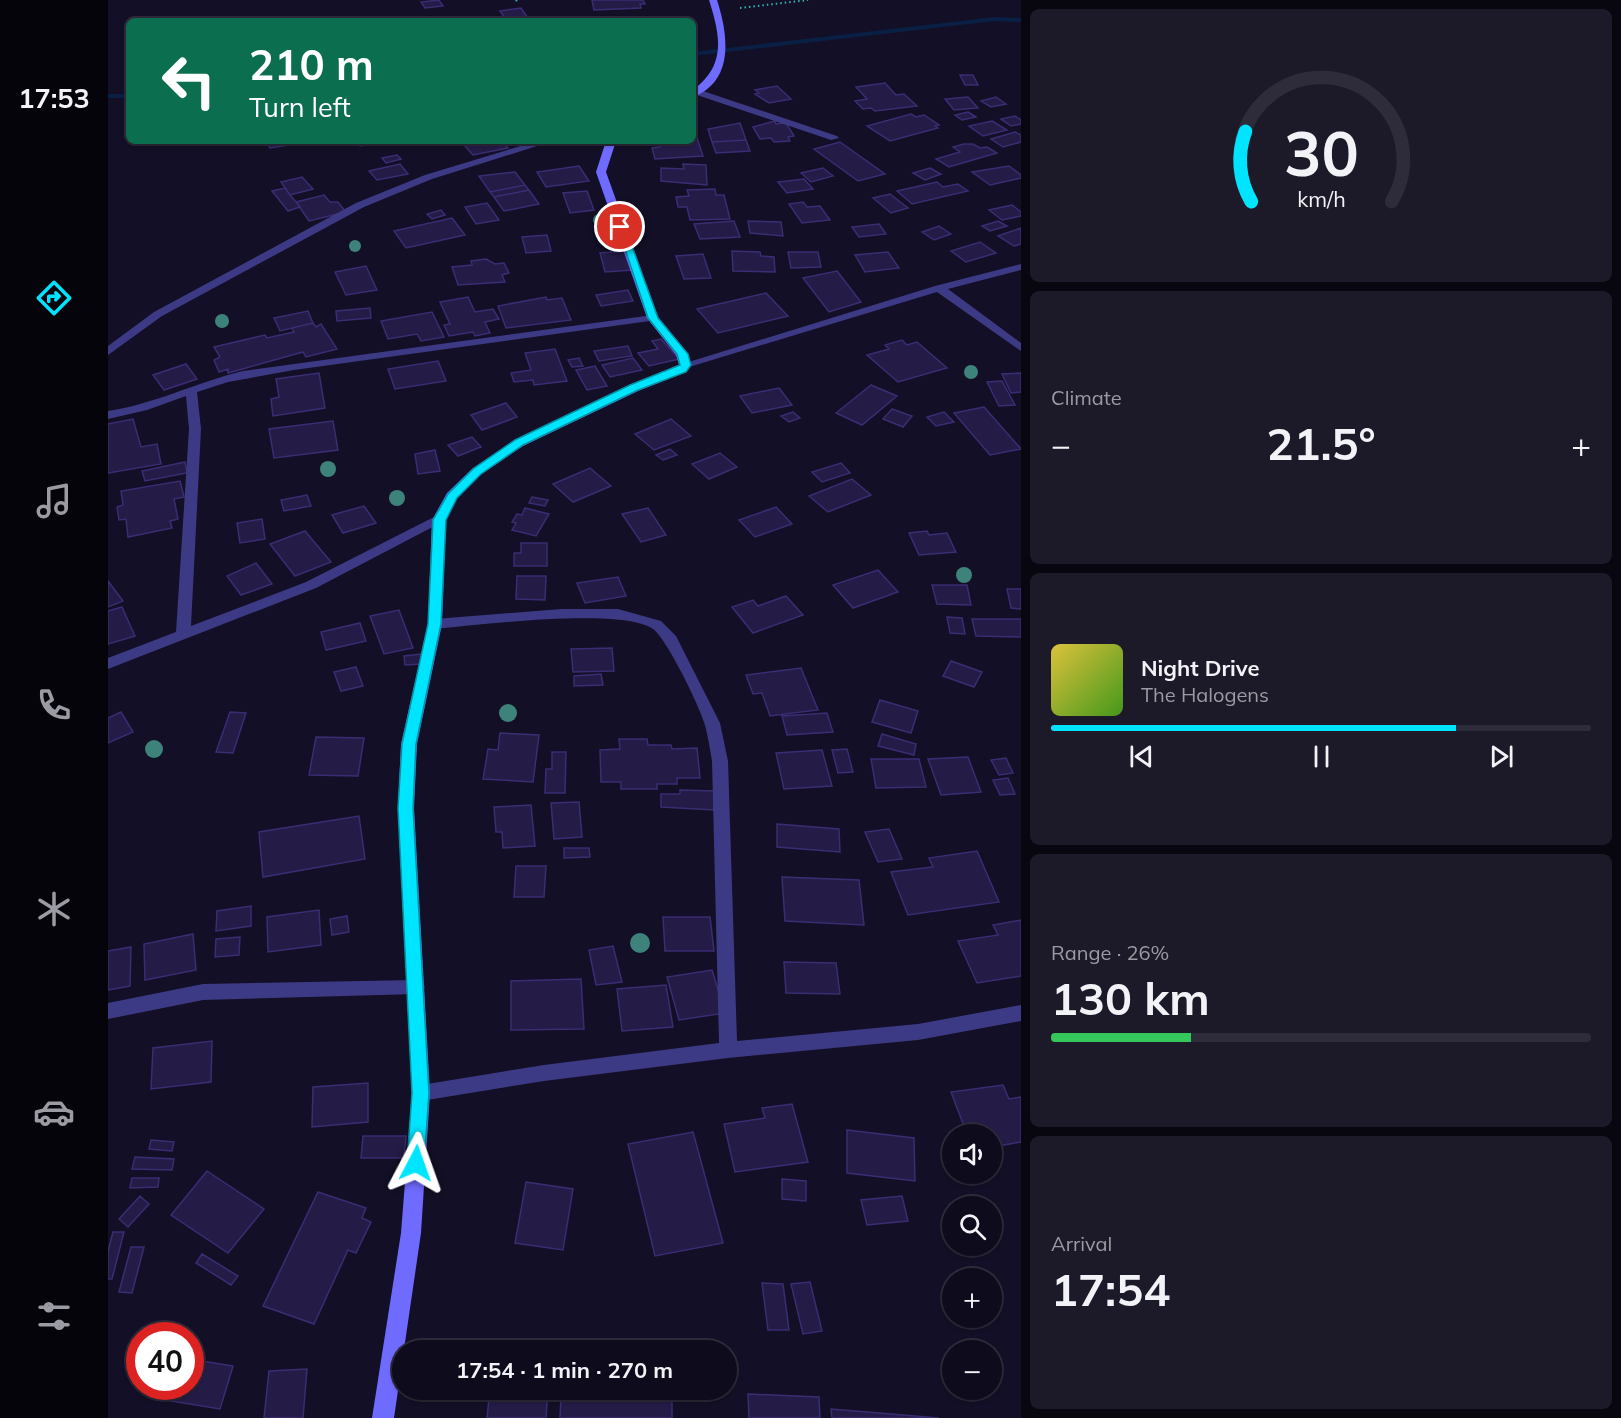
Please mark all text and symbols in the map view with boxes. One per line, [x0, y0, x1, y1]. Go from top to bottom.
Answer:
text: 210 m [249, 38, 374, 91]
icon: left [150, 42, 228, 120]
text: 17:53 [18, 81, 90, 115]
text: Turn left [249, 90, 351, 124]
text: 30 [1284, 114, 1358, 193]
text: km/h [1297, 186, 1345, 213]
pin [594, 201, 645, 252]
icon: arrive [603, 210, 636, 243]
icon: directions [33, 277, 75, 319]
text: Climate [1051, 385, 1122, 410]
text: 21.5° [1266, 415, 1376, 471]
text: − [1051, 424, 1071, 465]
text: + [1571, 424, 1591, 465]
icon: music [33, 480, 75, 522]
text: Night Drive [1141, 654, 1260, 682]
text: The Halogens [1141, 682, 1269, 707]
icon: phone [33, 684, 75, 726]
icon: previous [1125, 740, 1158, 773]
icon: pause [1305, 740, 1338, 773]
icon: next [1485, 740, 1518, 773]
icon: climate [33, 888, 75, 930]
text: Range · 26% [1051, 940, 1169, 965]
text: 130 km [1051, 970, 1210, 1026]
icon: car [33, 1091, 75, 1133]
map controls [942, 1124, 1002, 1400]
button: sound [942, 1124, 1002, 1184]
position arrow [384, 1131, 448, 1195]
button: search [942, 1196, 1002, 1256]
text: Arrival [1051, 1231, 1112, 1256]
text: 17:54 [1051, 1261, 1170, 1317]
button: + [942, 1268, 1002, 1328]
icon: filters [33, 1295, 75, 1337]
speed limit sign: 40 [126, 1322, 204, 1400]
button: − [942, 1340, 1002, 1400]
text: 17:54 · 1 min · 270 m [456, 1356, 673, 1384]

